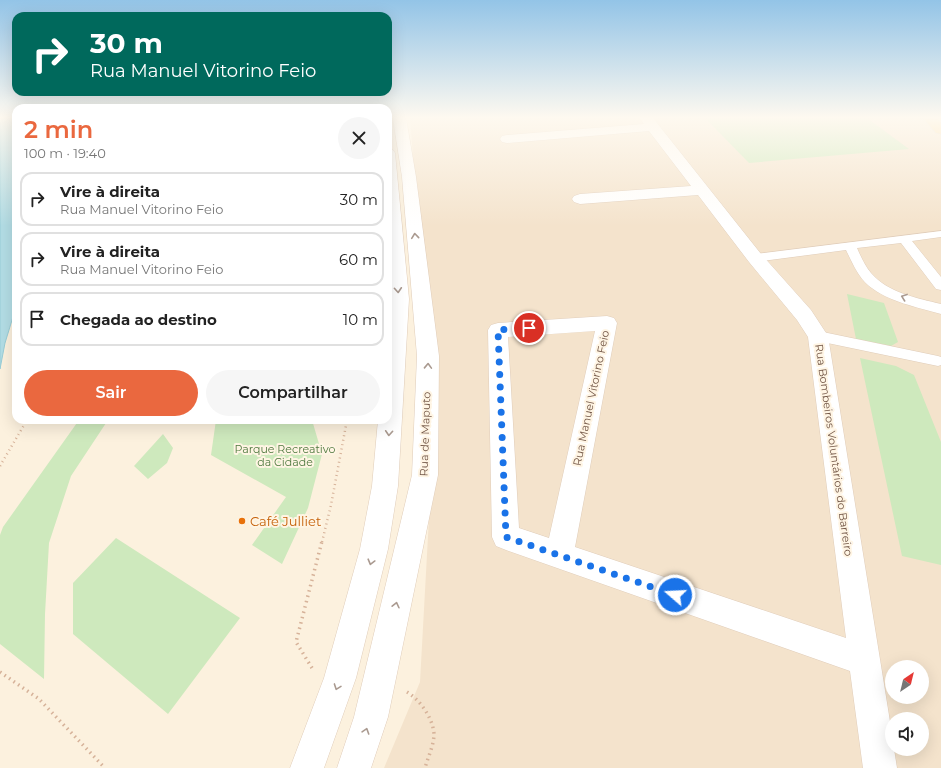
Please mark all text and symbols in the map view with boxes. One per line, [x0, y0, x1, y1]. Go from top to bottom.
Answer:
text: 30 m [90, 26, 163, 60]
icon: right [24, 28, 76, 80]
text: Rua Manuel Vitorino Feio [90, 60, 316, 82]
text: 2 min [24, 115, 93, 144]
button: close [338, 117, 380, 159]
text: 100 m · 19:40 [24, 145, 106, 161]
text: Vire à direita [60, 182, 160, 201]
icon: right [26, 188, 48, 210]
text: 30 m [340, 190, 378, 209]
text: Rua Manuel Vitorino Feio [60, 201, 223, 217]
one-way arrow [411, 233, 420, 240]
text: Vire à direita [60, 242, 160, 261]
icon: right [26, 248, 48, 270]
text: 60 m [339, 250, 378, 269]
text: Rua Manuel Vitorino Feio [60, 261, 223, 277]
one-way arrow [394, 287, 403, 293]
one-way arrow [900, 294, 907, 302]
icon: arrive [26, 308, 48, 330]
text: Chegada ao destino [60, 310, 217, 329]
text: 10 m [343, 310, 378, 329]
pin [512, 311, 546, 345]
icon: arrive [518, 317, 540, 339]
street label: Rua Manuel Vitorino Feio [570, 329, 612, 467]
street label: Rua Bombeiros Voluntários do Barreiro [812, 343, 856, 557]
one-way arrow [423, 363, 432, 369]
button: Sair [24, 370, 198, 416]
button: Compartilhar [206, 370, 380, 416]
street label: Rua de Maputo [417, 391, 433, 477]
one-way arrow [384, 430, 393, 436]
park label: Parque Recreativo da Cidade [234, 442, 336, 469]
place label: Café Julliet [250, 513, 321, 529]
marker: Café Julliet [237, 516, 247, 526]
one-way arrow [367, 559, 375, 565]
position arrow [654, 574, 696, 616]
one-way arrow [391, 601, 399, 608]
north arrow [885, 660, 929, 704]
map controls [885, 660, 929, 756]
one-way arrow [333, 684, 341, 691]
button: sound [885, 712, 929, 756]
one-way arrow [361, 728, 370, 735]

